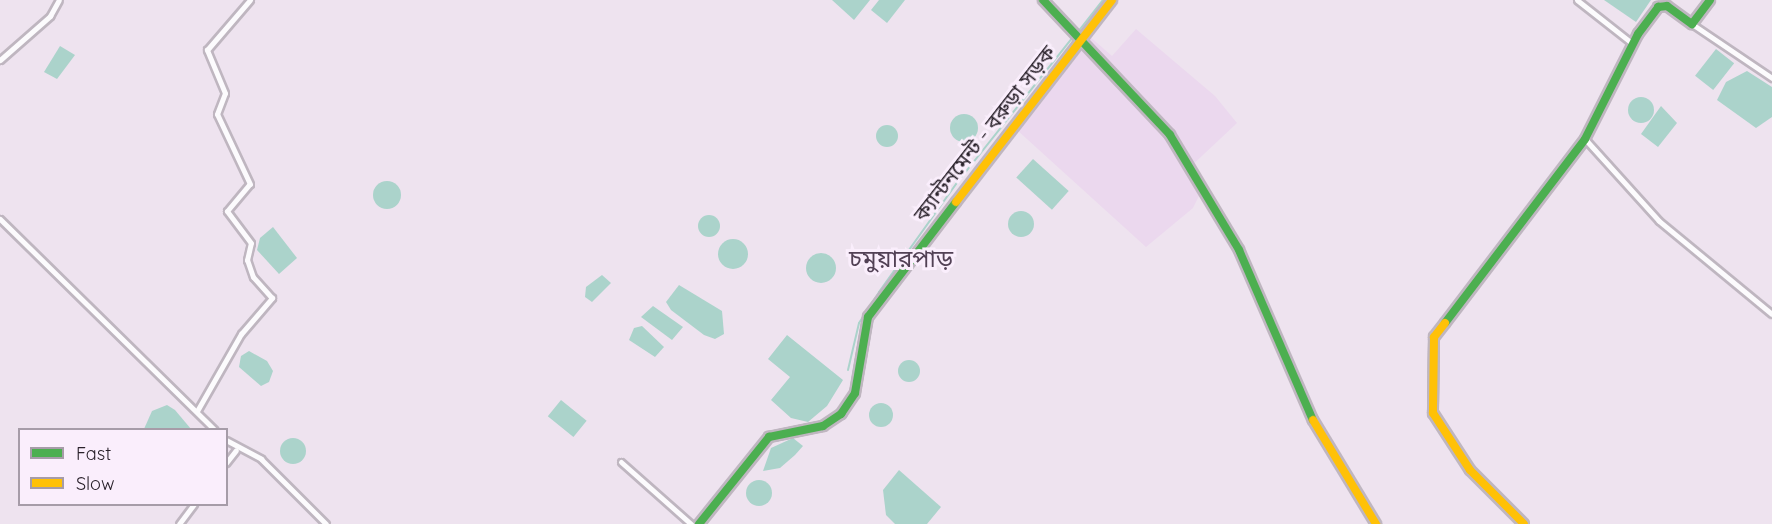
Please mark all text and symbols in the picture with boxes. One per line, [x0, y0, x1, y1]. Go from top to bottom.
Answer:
street label: ক্যান্টনমেন্ট - বরুড়া সড়ক [907, 40, 1061, 226]
district label: চমুয়ারপাড় [849, 245, 953, 273]
legend [18, 428, 228, 506]
text: Fast [76, 442, 111, 465]
text: Slow [76, 472, 114, 495]

